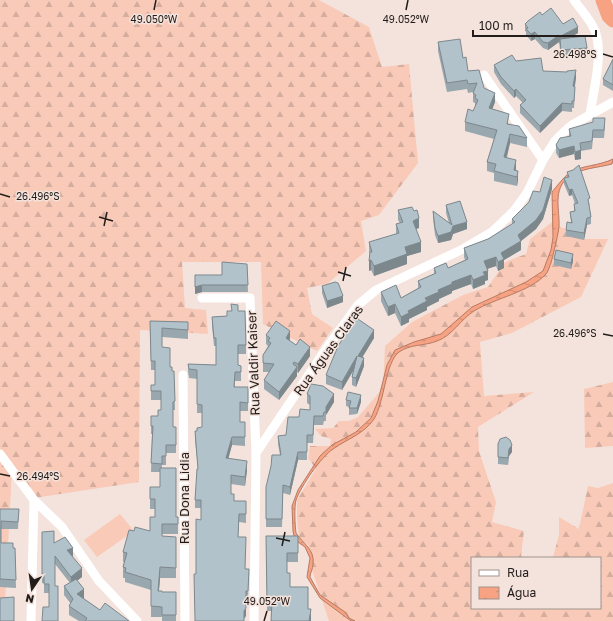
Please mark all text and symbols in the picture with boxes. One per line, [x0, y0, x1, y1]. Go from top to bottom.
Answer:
scale bar [473, 12, 596, 38]
text: 49.050°W [131, 13, 178, 25]
text: 49.052°W [383, 13, 430, 25]
text: 100 m [479, 18, 513, 33]
text: 26.498°S [553, 48, 597, 60]
text: 26.496°S [16, 190, 60, 202]
street label: Rua Águas Claras [290, 301, 366, 399]
street label: Rua Valdir Kaiser [243, 310, 263, 416]
text: 26.496°S [553, 327, 597, 339]
street label: Rua Dona Lidia [176, 452, 192, 544]
text: 26.494°S [17, 470, 59, 482]
legend [471, 557, 601, 609]
text: Rua [507, 565, 529, 580]
north arrow [12, 569, 52, 609]
text: Água [507, 585, 536, 600]
text: N [24, 592, 35, 607]
text: 49.052°W [244, 595, 291, 607]

